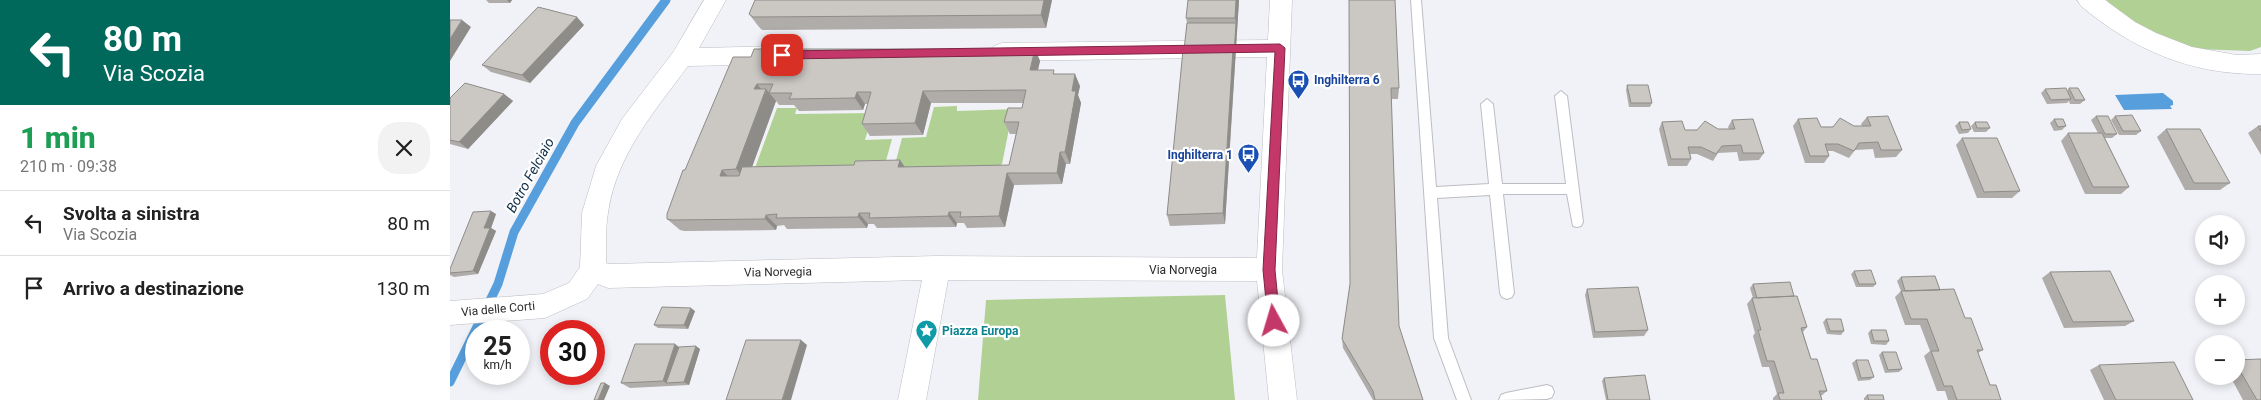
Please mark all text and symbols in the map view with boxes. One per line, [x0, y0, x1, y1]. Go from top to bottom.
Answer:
text: 80 m [103, 19, 182, 60]
icon: left [20, 20, 85, 85]
pin [761, 34, 803, 76]
icon: arrive [768, 41, 796, 69]
text: Via Scozia [103, 61, 205, 86]
bus stop icon: Inghilterra 6 [1286, 68, 1310, 99]
place label: Inghilterra 6 [1314, 73, 1380, 87]
text: 1 min [20, 120, 96, 155]
button: close [378, 122, 430, 174]
water label: Botro Felciaio [503, 135, 557, 215]
bus stop icon: Inghilterra 1 [1237, 143, 1261, 174]
place label: Inghilterra 1 [1167, 148, 1233, 162]
text: 210 m · 09:38 [20, 157, 117, 176]
text: Svolta a sinistra [63, 202, 200, 225]
icon: left [20, 209, 48, 237]
text: 80 m [387, 212, 430, 235]
map controls [2195, 215, 2245, 385]
button: sound [2195, 215, 2245, 265]
text: Via Scozia [63, 225, 137, 244]
street label: Via Norvegia [1149, 263, 1217, 277]
street label: Via Norvegia [744, 264, 812, 280]
icon: arrive [20, 274, 48, 302]
button: + [2195, 275, 2245, 325]
text: Arrivo a destinazione [63, 277, 244, 300]
text: 130 m [377, 277, 430, 300]
position arrow [1247, 294, 1299, 346]
street label: Via delle Corti [460, 299, 536, 319]
place icon: Piazza Europa [914, 319, 938, 350]
speed limit sign: 30 [540, 320, 605, 385]
place label: Piazza Europa [942, 324, 1019, 338]
text: 25 [483, 332, 512, 361]
button: − [2195, 335, 2245, 385]
text: km/h [483, 358, 512, 372]

